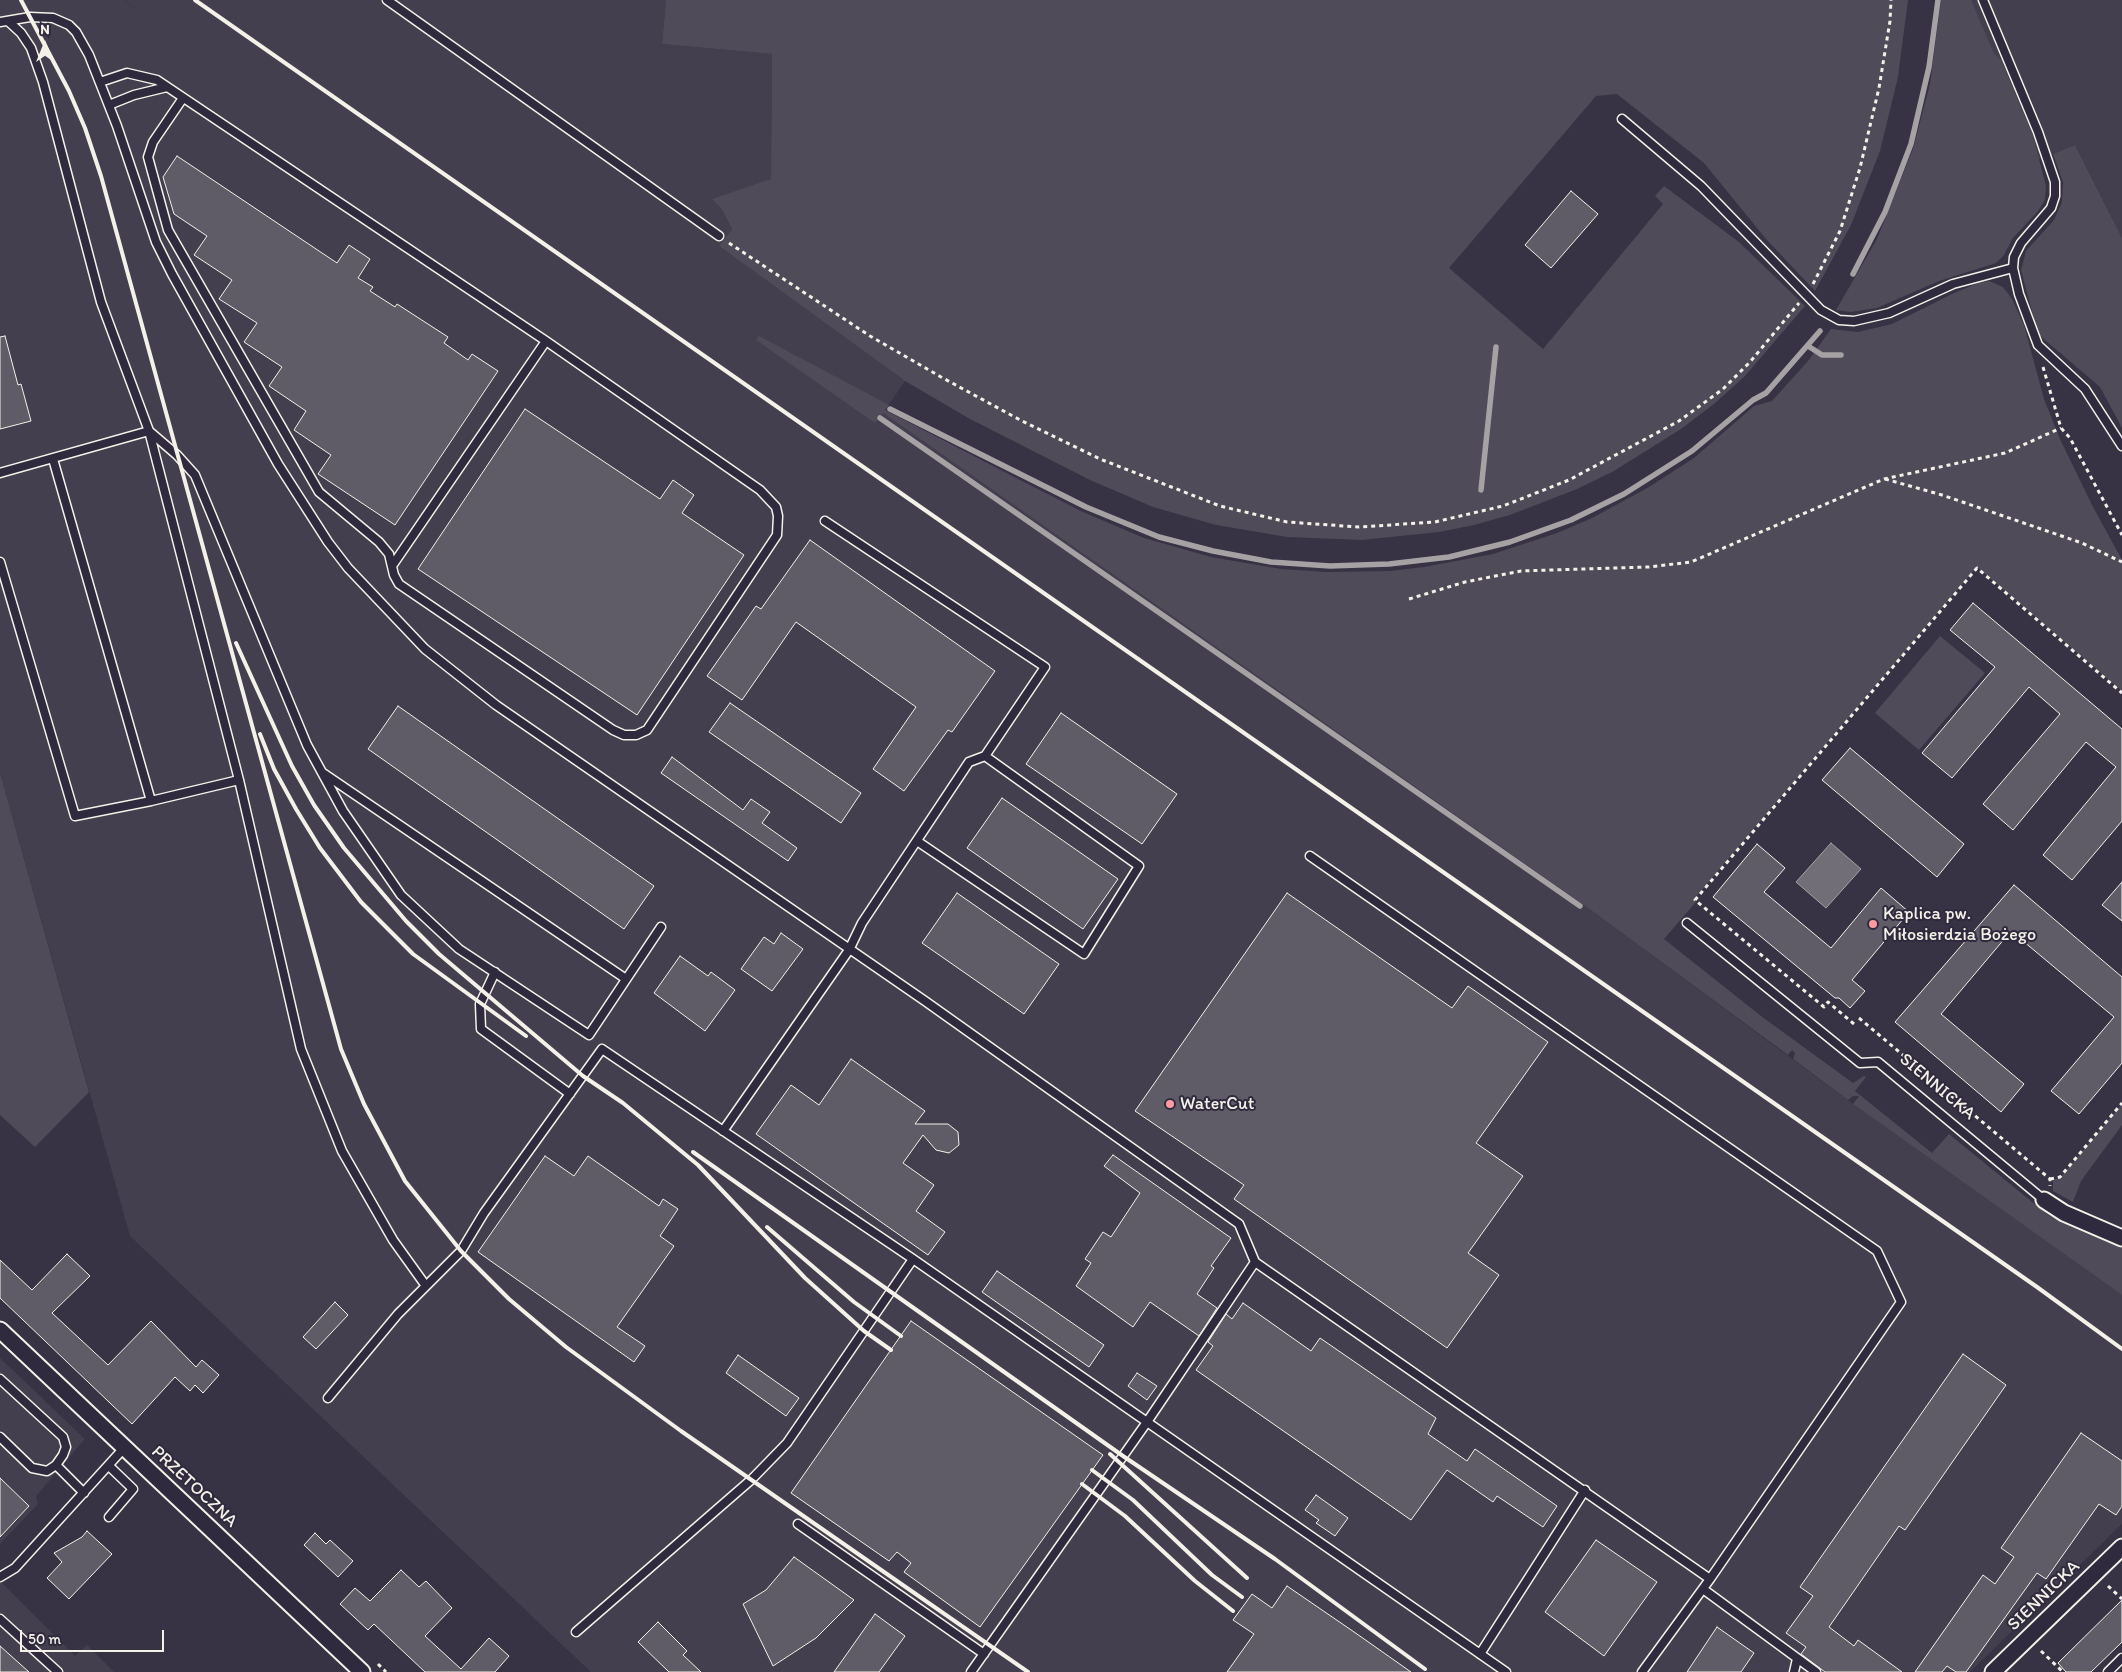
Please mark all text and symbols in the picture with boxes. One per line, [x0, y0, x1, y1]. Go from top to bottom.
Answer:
north arrow [20, 20, 70, 70]
text: N [40, 21, 50, 38]
place label: Kaplica pw. Miłosierdzia Bożego [1883, 903, 2036, 946]
marker: Kaplica pw. Miłosierdzia Bożego [1867, 918, 1879, 930]
street label: SIENNICKA [1895, 1049, 1979, 1125]
place label: WaterCut [1180, 1093, 1254, 1115]
marker: WaterCut [1164, 1098, 1176, 1110]
street label: PRZETOCZNA [146, 1442, 242, 1532]
street label: SIENNICKA [2003, 1556, 2085, 1636]
scale bar [22, 1620, 166, 1652]
text: 50 m [28, 1630, 61, 1648]

